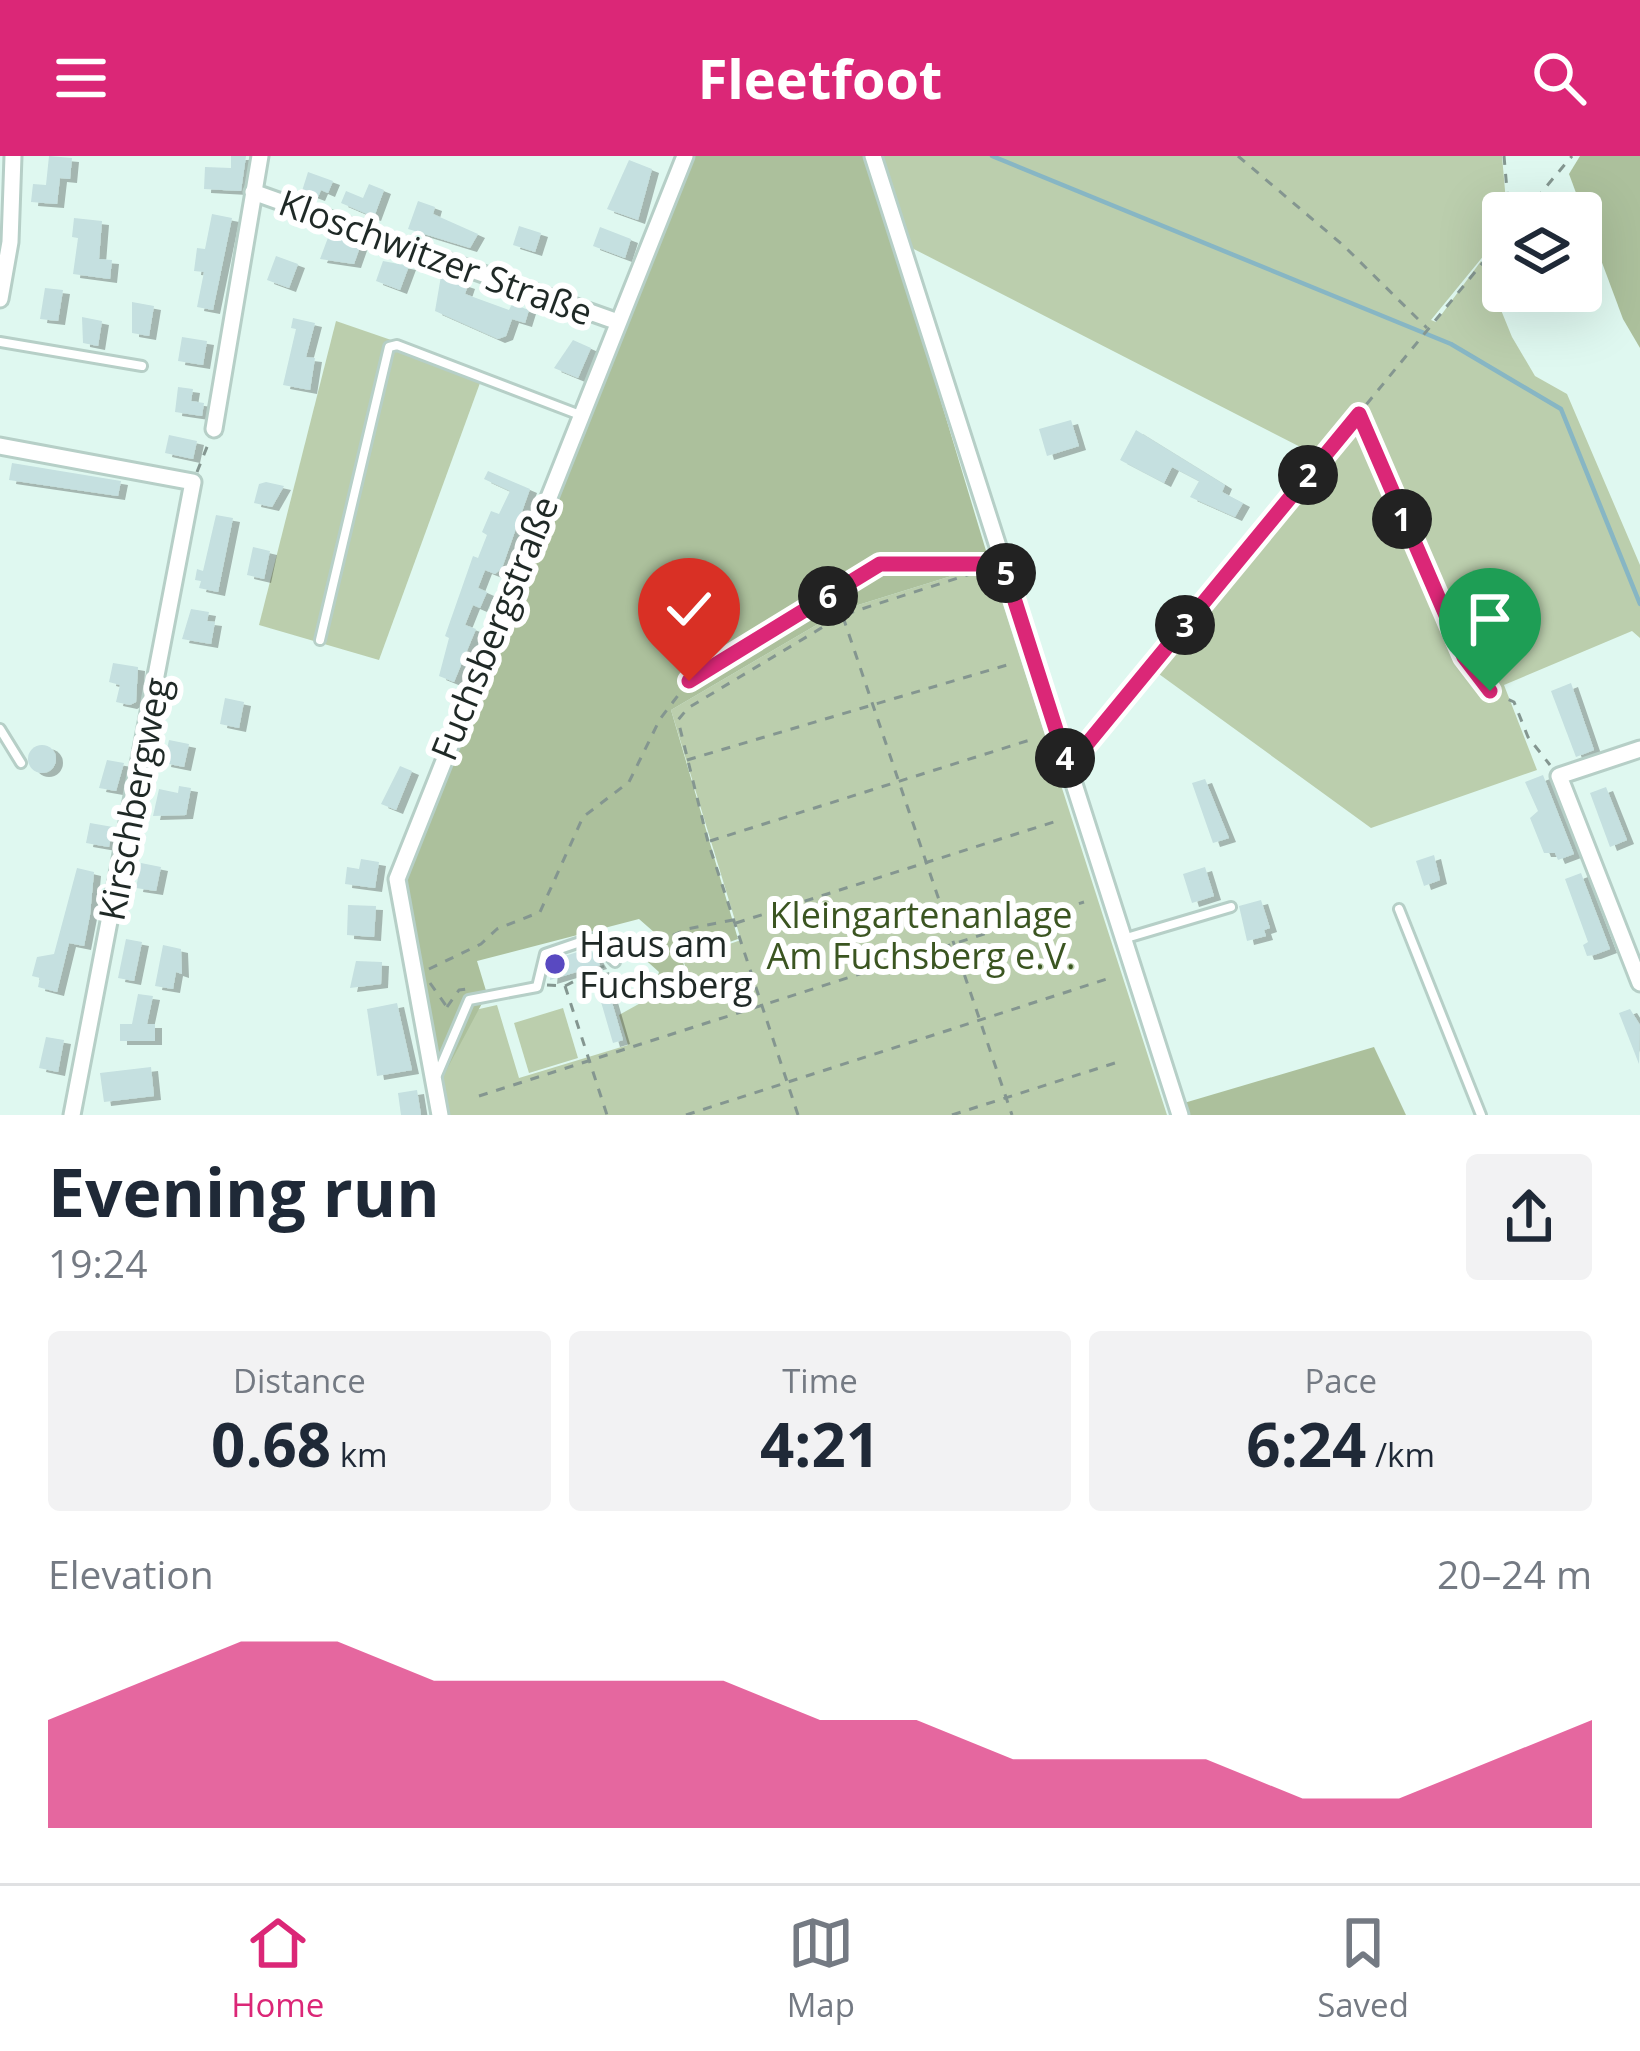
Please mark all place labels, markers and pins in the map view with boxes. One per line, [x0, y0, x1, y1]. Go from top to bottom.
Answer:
pin: 2 [1278, 445, 1338, 505]
pin: 1 [1372, 489, 1432, 549]
pin: 5 [976, 543, 1036, 603]
pin [638, 558, 740, 681]
pin: 6 [798, 566, 858, 626]
pin [1439, 568, 1541, 691]
pin: 3 [1155, 595, 1215, 655]
pin: 4 [1035, 728, 1095, 788]
place label: Haus am Fuchsberg [579, 919, 753, 1009]
marker: Haus am Fuchsberg [542, 951, 568, 977]

